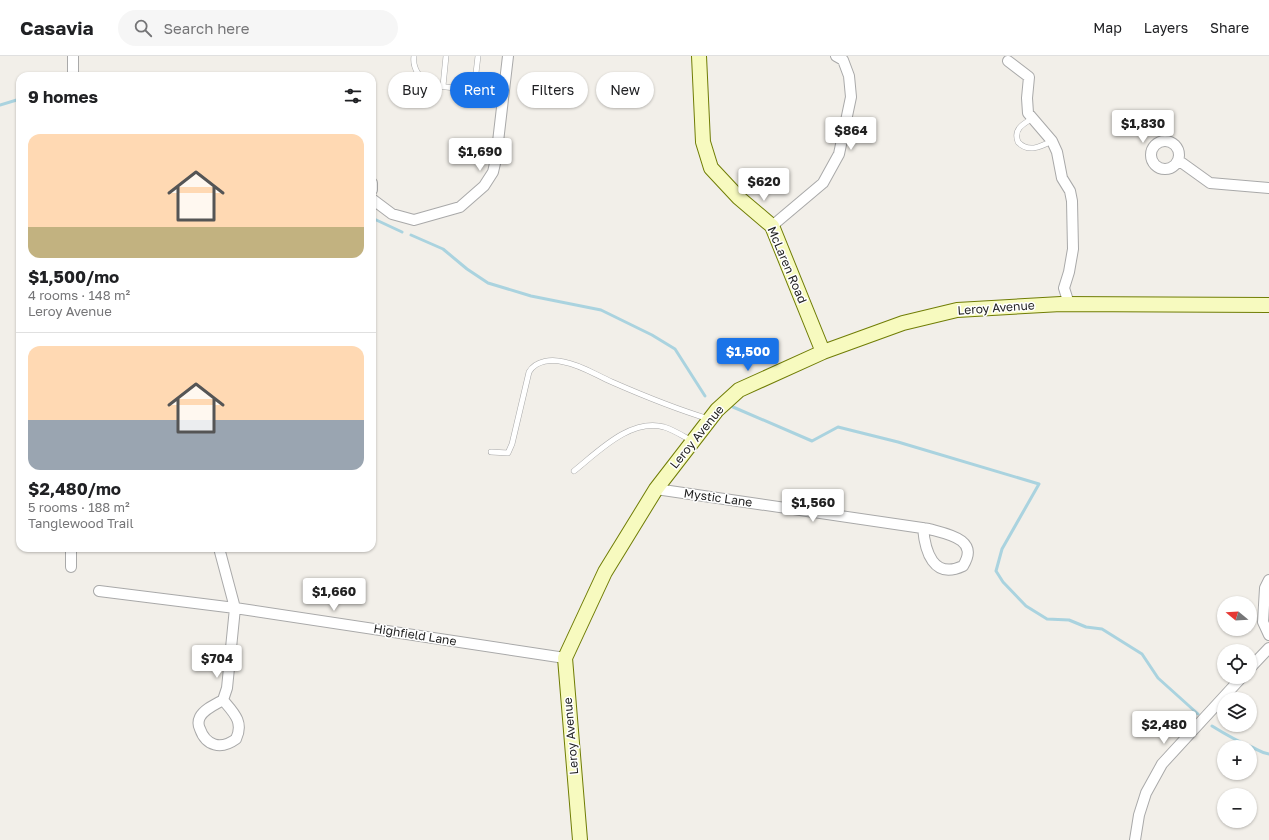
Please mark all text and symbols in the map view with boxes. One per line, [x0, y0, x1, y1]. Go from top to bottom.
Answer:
search box [118, 10, 398, 46]
text: Casavia [20, 16, 94, 39]
icon: search [132, 17, 154, 39]
text: Search here [164, 19, 249, 37]
text: Map [1093, 19, 1122, 36]
text: Layers [1144, 19, 1188, 36]
text: Share [1210, 19, 1249, 36]
chip: Buy [388, 72, 442, 108]
chip: Rent [450, 72, 509, 108]
chip: Filters [517, 72, 588, 108]
chip: New [596, 72, 654, 108]
icon: filters [342, 85, 364, 107]
text: 9 homes [28, 86, 98, 107]
pin: $1,830 [1110, 110, 1176, 144]
text: $1,830 [1121, 115, 1165, 131]
pin: $864 [827, 117, 875, 151]
text: $864 [834, 122, 868, 138]
pin: $1,690 [447, 138, 513, 172]
text: $1,690 [458, 143, 502, 159]
icon: home [160, 160, 232, 232]
pin: $620 [740, 168, 788, 202]
text: $620 [747, 173, 781, 189]
street label: McLaren Road [765, 224, 810, 305]
text: $1,500/mo [28, 266, 119, 287]
text: 4 rooms · 148 m² [28, 287, 130, 303]
street label: Leroy Avenue [957, 297, 1035, 318]
text: Leroy Avenue [28, 303, 112, 319]
pin: $1,500 [715, 338, 781, 372]
text: $1,500 [726, 343, 770, 359]
icon: home [160, 372, 232, 444]
street label: Leroy Avenue [666, 402, 727, 471]
text: $2,480/mo [28, 478, 121, 499]
street label: Mystic Lane [683, 485, 753, 510]
pin: $1,560 [780, 489, 846, 523]
text: $1,560 [791, 494, 835, 510]
text: 5 rooms · 188 m² [28, 499, 130, 515]
text: Tanglewood Trail [28, 515, 134, 531]
pin: $1,660 [301, 578, 367, 612]
text: $1,660 [312, 583, 356, 599]
north arrow [1217, 596, 1257, 636]
map controls [1217, 596, 1257, 828]
street label: Highfield Lane [372, 621, 458, 648]
button: locate [1217, 644, 1257, 684]
pin: $704 [193, 645, 241, 679]
text: $704 [201, 650, 233, 666]
button: layers [1217, 692, 1257, 732]
street label: Leroy Avenue [560, 697, 581, 775]
pin: $2,480 [1131, 711, 1197, 745]
text: $2,480 [1141, 716, 1187, 732]
button: + [1217, 740, 1257, 780]
button: − [1217, 788, 1257, 828]

